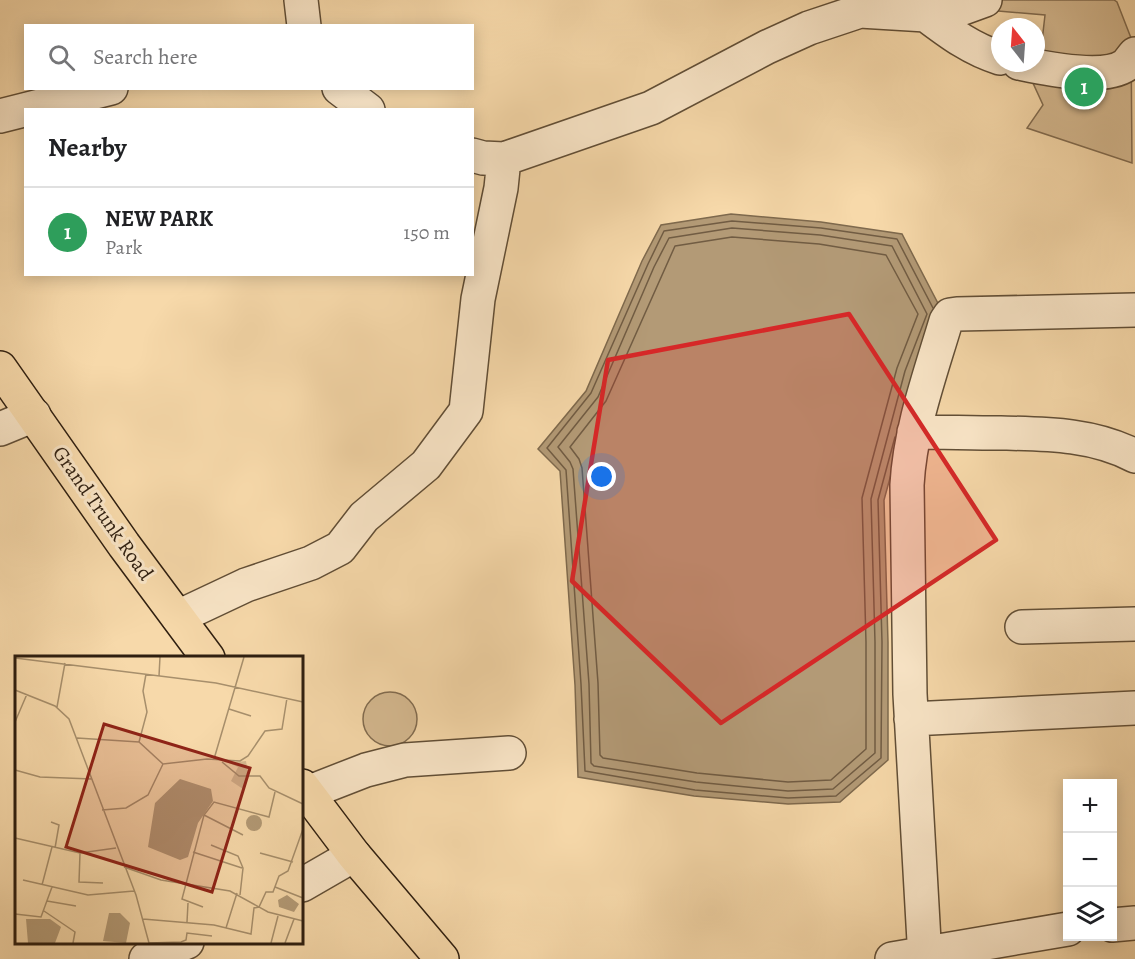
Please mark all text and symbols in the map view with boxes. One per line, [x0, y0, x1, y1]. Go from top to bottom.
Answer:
north arrow [991, 18, 1045, 72]
search box [24, 24, 474, 90]
icon: search [45, 41, 78, 74]
text: Search here [93, 42, 198, 72]
pin: 1 [1064, 64, 1104, 110]
text: Nearby [48, 130, 127, 165]
text: NEW PARK [105, 204, 213, 234]
text: 1 [64, 219, 71, 246]
text: 150 m [403, 219, 450, 246]
text: Park [105, 234, 143, 261]
street label: Grand Trunk Road [46, 440, 160, 586]
your location [587, 462, 616, 491]
inset map [15, 656, 303, 944]
map controls [1063, 779, 1117, 941]
button: + [1063, 779, 1117, 833]
button: − [1063, 833, 1117, 887]
button: layers [1063, 887, 1117, 941]

